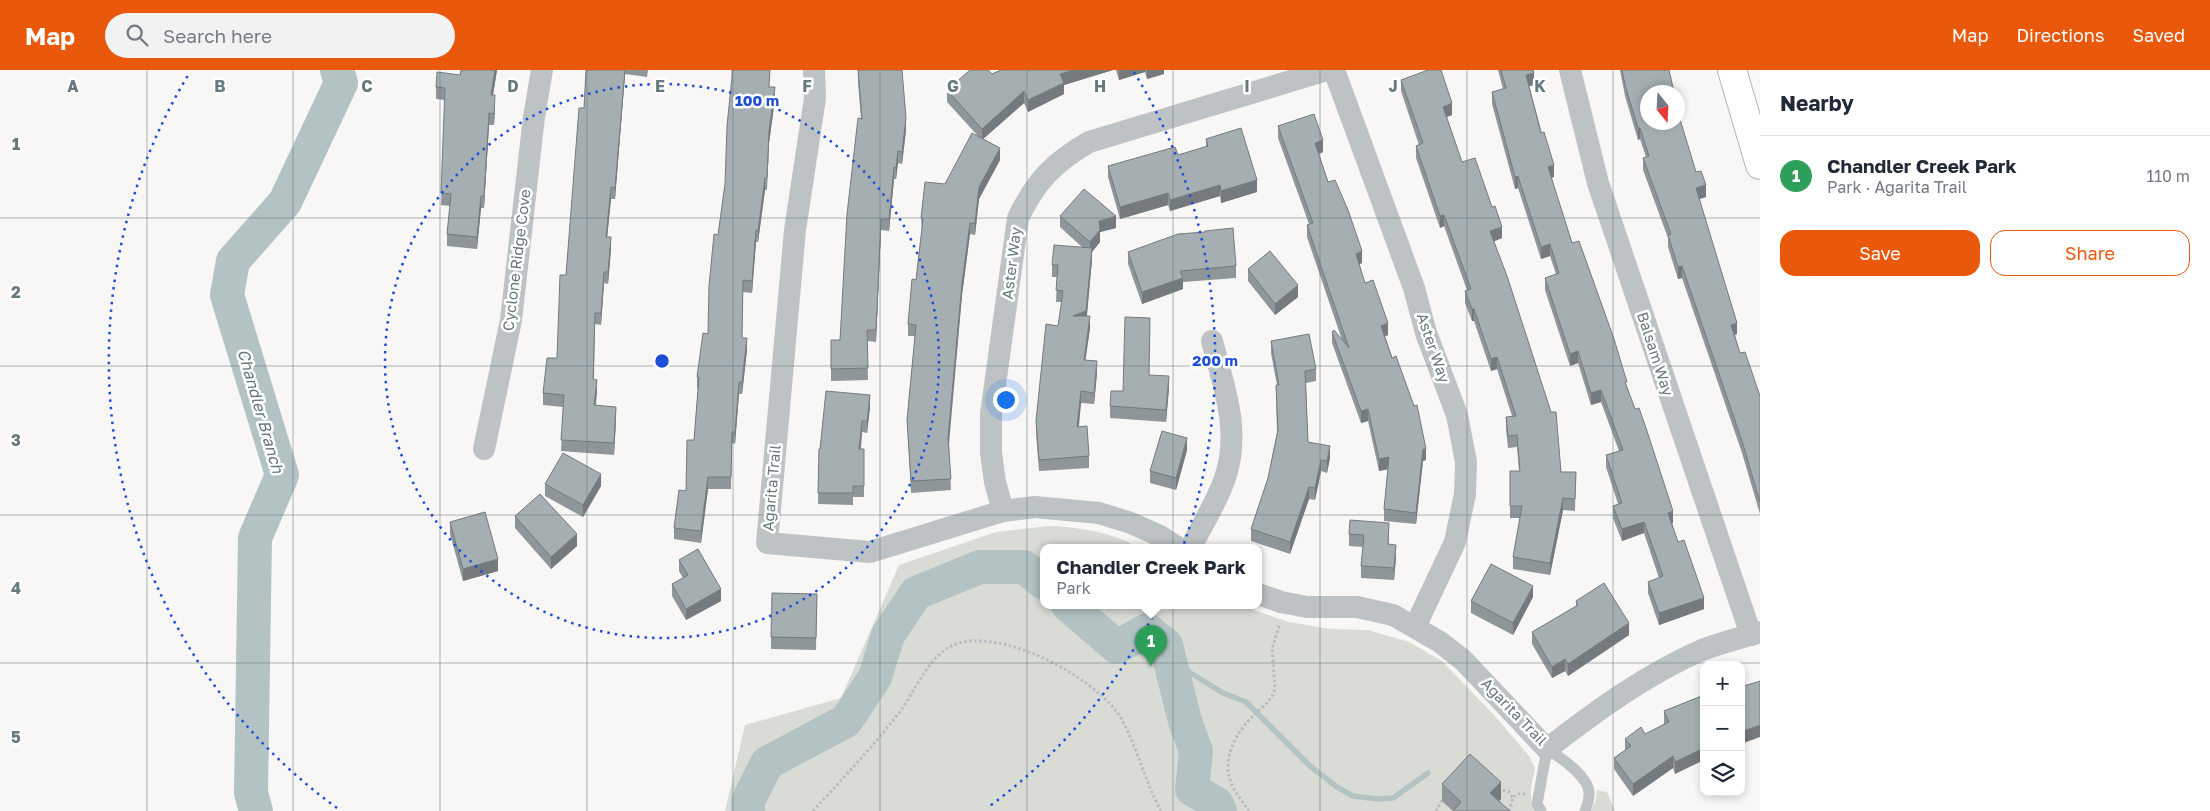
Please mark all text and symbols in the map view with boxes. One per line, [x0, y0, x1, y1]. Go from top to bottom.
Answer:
search box [105, 13, 455, 58]
text: Map [25, 21, 75, 50]
icon: search [123, 21, 151, 49]
text: Search here [163, 24, 272, 47]
text: Map [1952, 24, 1988, 46]
text: Directions [2016, 24, 2104, 46]
text: Saved [2132, 24, 2185, 46]
text: A [67, 76, 79, 96]
text: B [214, 76, 226, 96]
text: C [361, 76, 373, 96]
text: D [507, 76, 519, 96]
text: E [655, 76, 665, 96]
text: F [802, 76, 812, 96]
text: G [947, 76, 959, 96]
text: H [1094, 76, 1106, 96]
text: I [1244, 76, 1250, 96]
text: J [1388, 76, 1398, 96]
text: K [1534, 76, 1546, 96]
north arrow [1640, 85, 1685, 130]
text: Nearby [1780, 90, 1854, 116]
text: 100 m [735, 91, 779, 109]
text: 1 [12, 134, 20, 154]
text: Chandler Creek Park [1827, 154, 2017, 177]
text: 1 [1792, 166, 1800, 186]
text: 110 m [2146, 166, 2190, 186]
text: Park · Agarita Trail [1827, 177, 1967, 197]
street label: Cyclone Ridge Cove [498, 188, 534, 332]
street label: Aster Way [998, 225, 1024, 300]
button: Save [1780, 230, 1980, 276]
button: Share [1990, 230, 2190, 276]
text: 2 [11, 282, 21, 302]
street label: Balsam Way [1634, 309, 1678, 398]
street label: Aster Way [1414, 310, 1454, 385]
water label: Chandler Branch [234, 347, 289, 476]
text: 200 m [1192, 351, 1238, 369]
centre of rings [653, 352, 671, 370]
your location [993, 387, 1019, 413]
text: 3 [11, 430, 21, 450]
street label: Agarita Trail [758, 444, 784, 532]
popup [1040, 544, 1262, 609]
text: Chandler Creek Park [1056, 555, 1246, 578]
text: 4 [11, 578, 21, 598]
text: Park [1056, 578, 1091, 598]
pin: 1 [1135, 625, 1167, 666]
map controls [1700, 661, 1745, 796]
button: + [1700, 661, 1745, 706]
street label: Agarita Trail [1478, 674, 1551, 749]
button: − [1700, 706, 1745, 751]
text: 5 [11, 727, 21, 747]
button: layers [1700, 751, 1745, 796]

